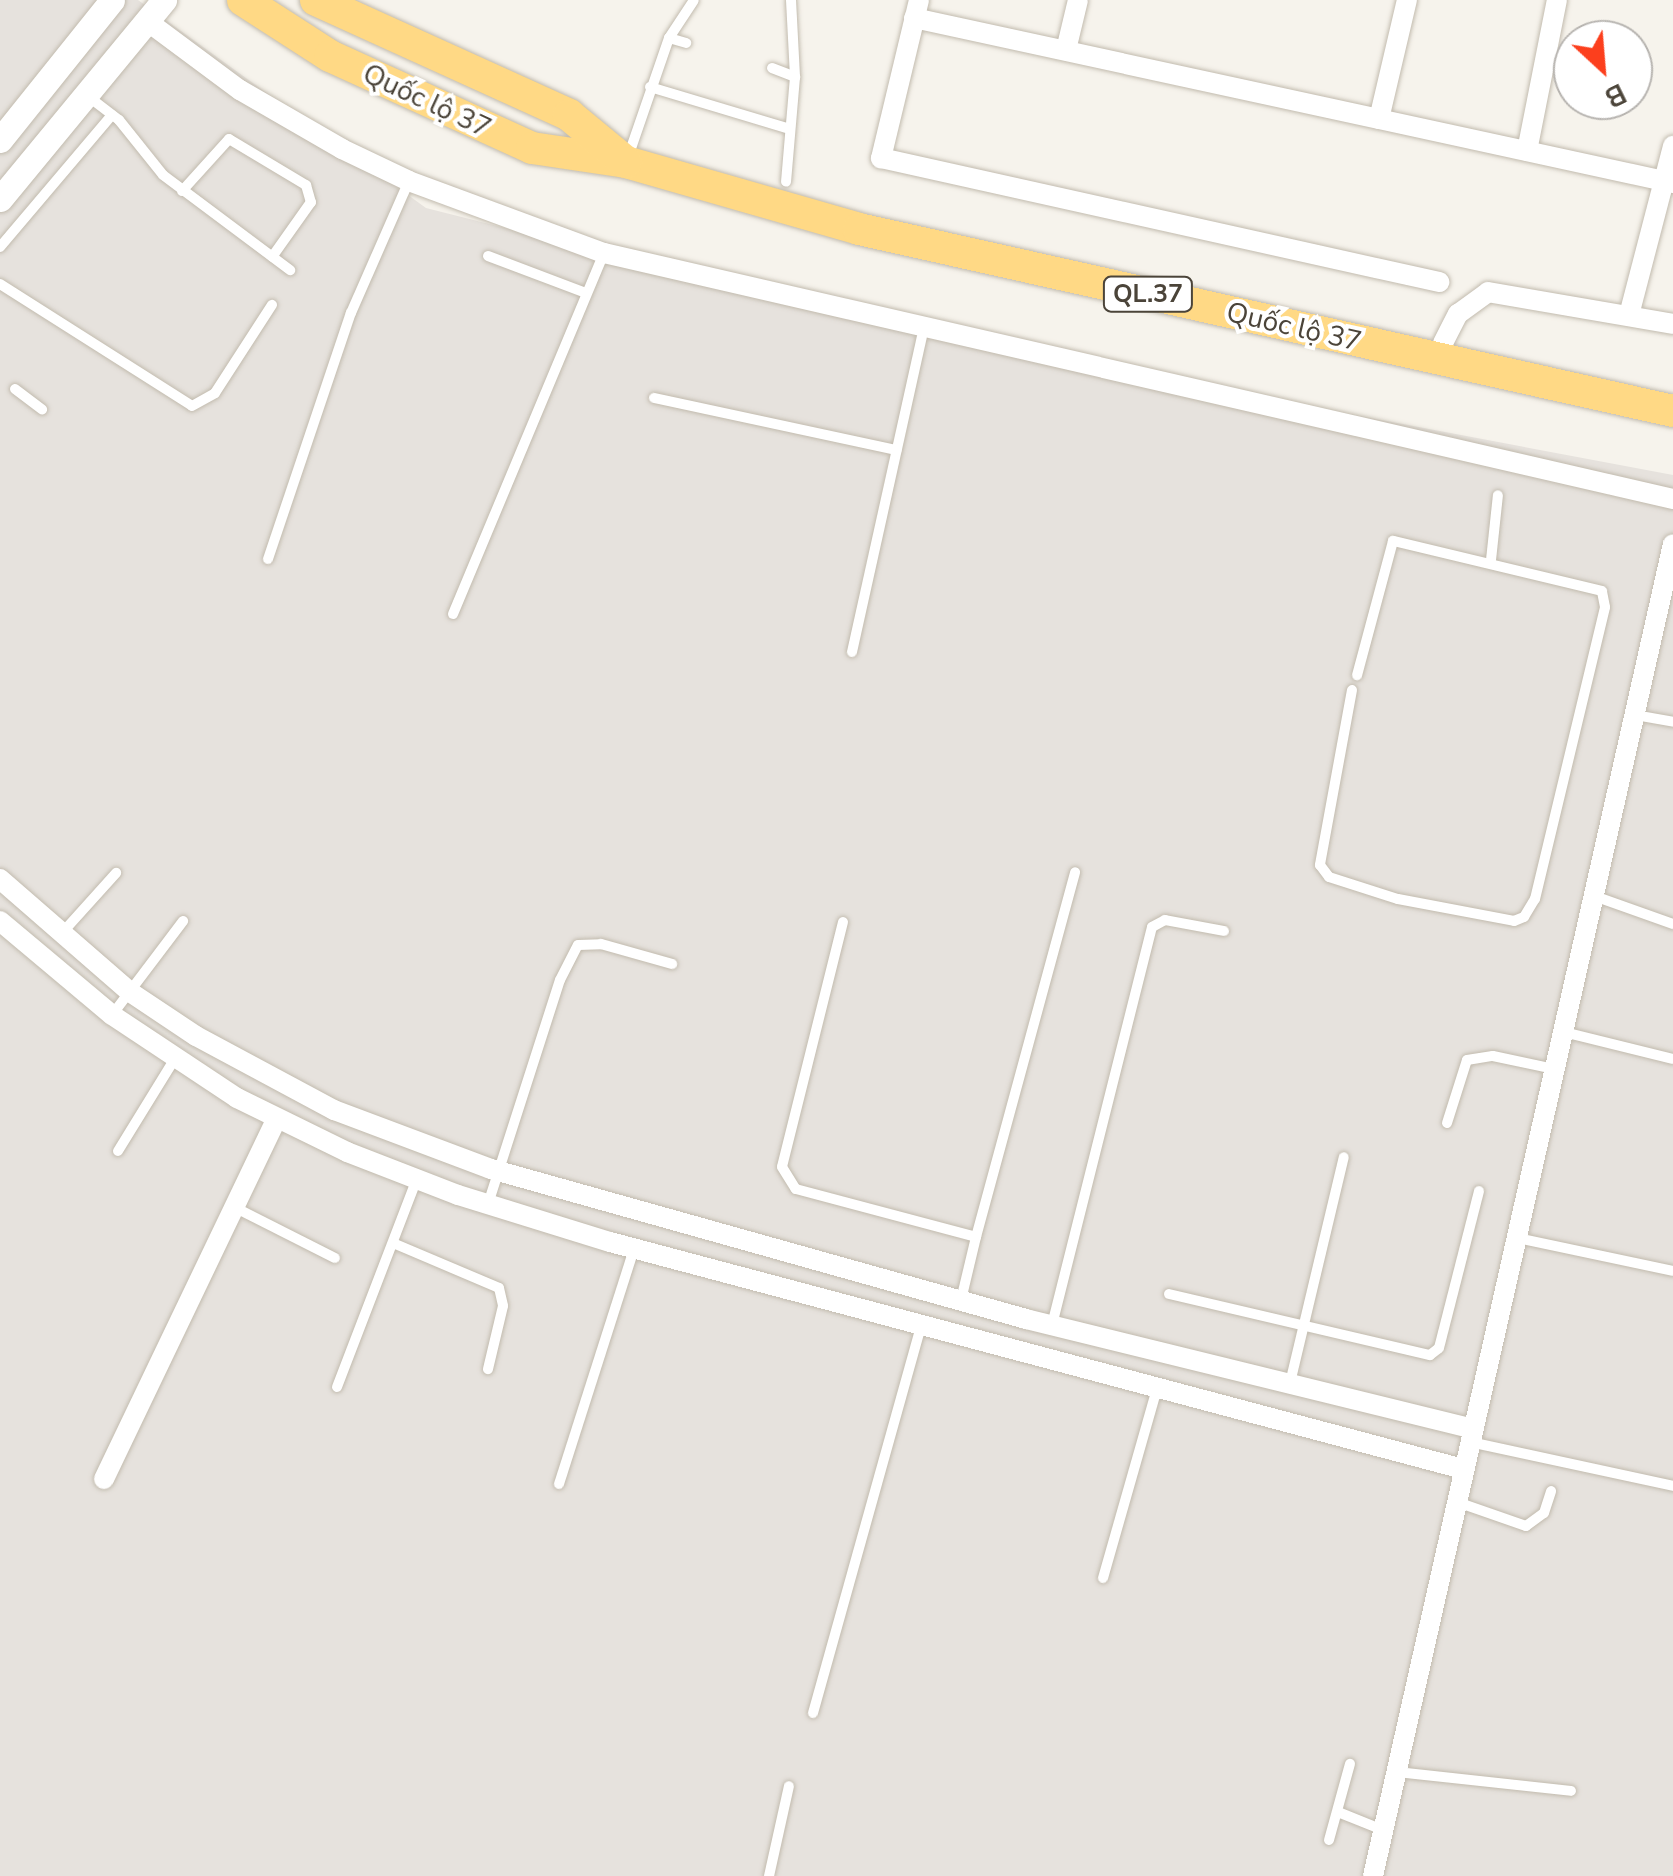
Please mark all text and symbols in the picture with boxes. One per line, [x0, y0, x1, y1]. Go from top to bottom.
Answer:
north arrow [1553, 20, 1653, 120]
street label: Quốc lộ 37 [358, 57, 496, 145]
text: B [1598, 74, 1632, 116]
road number: QL.37 [1100, 274, 1196, 314]
street label: Quốc lộ 37 [1223, 295, 1365, 359]

